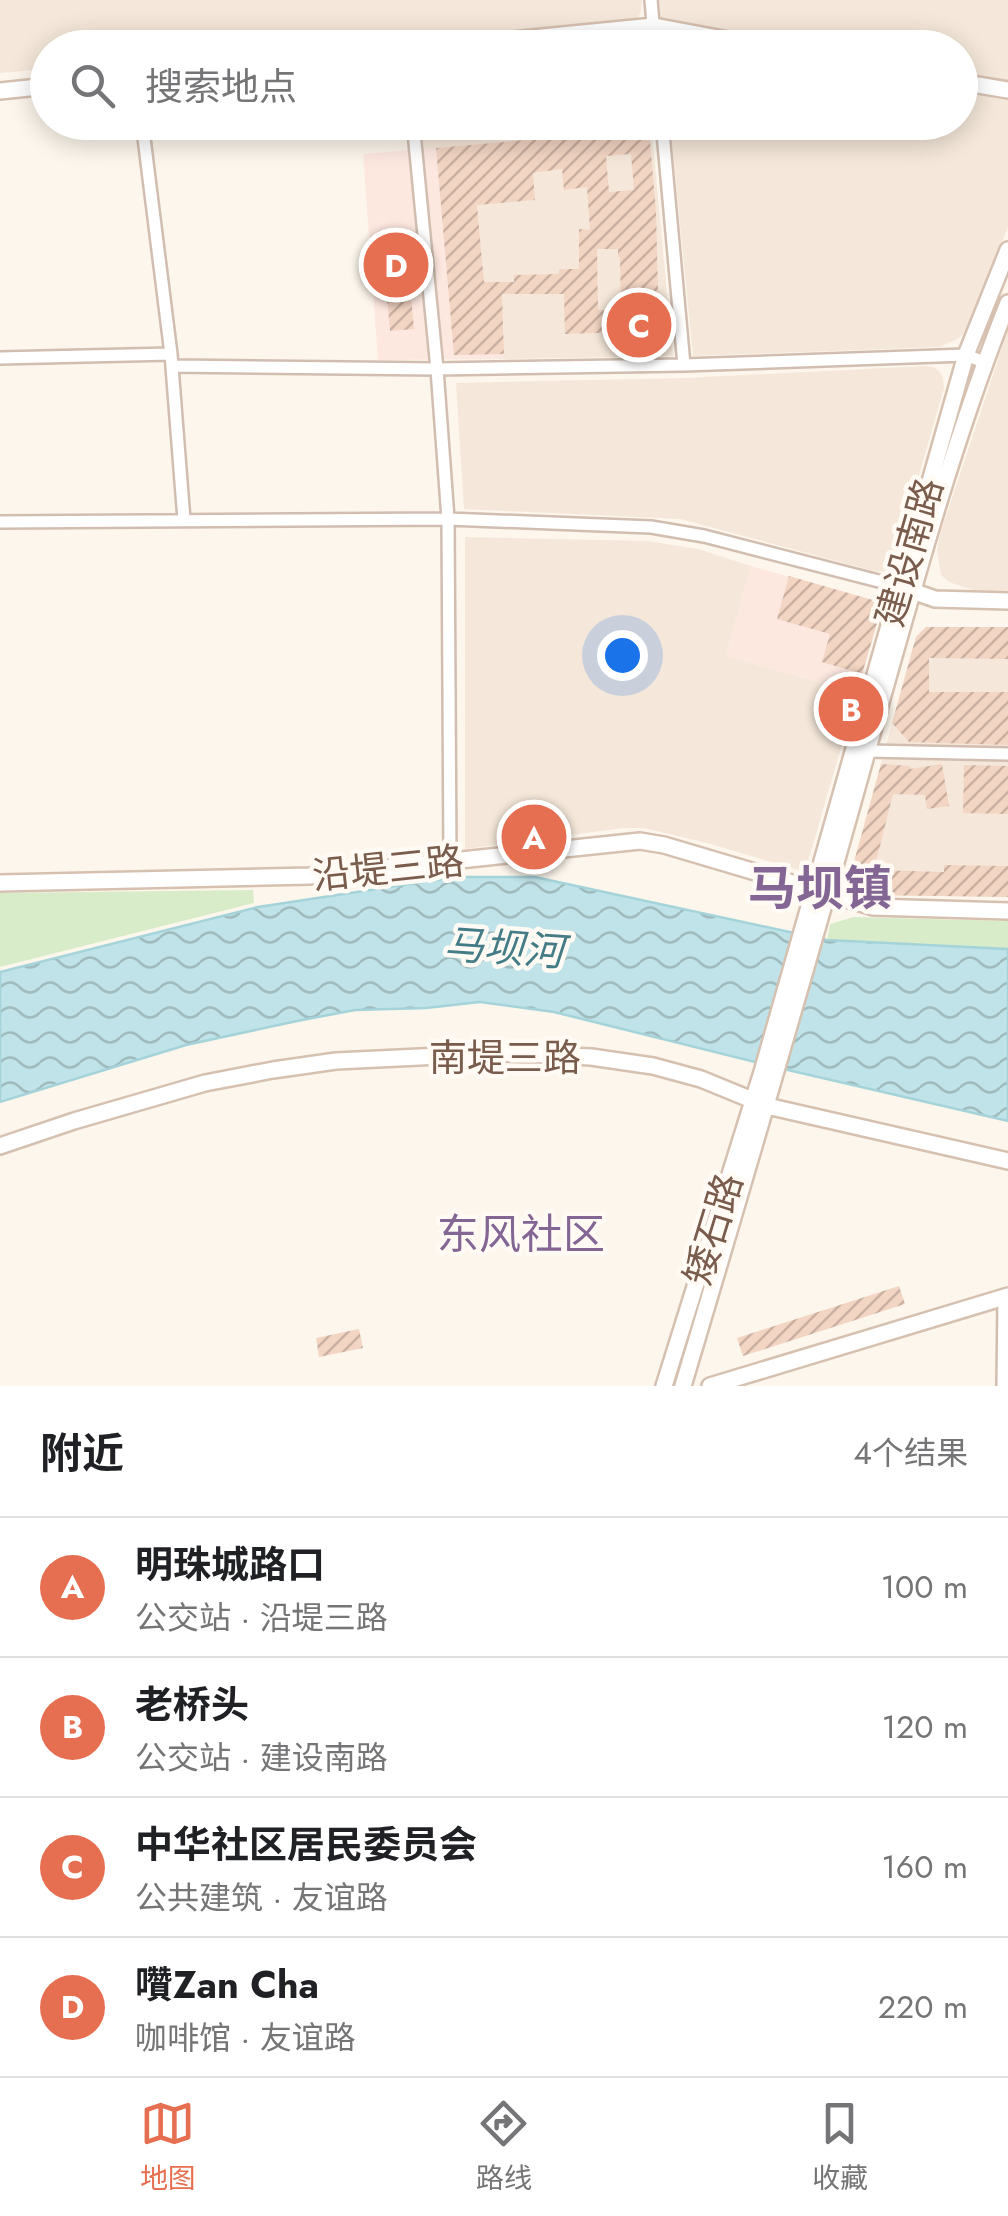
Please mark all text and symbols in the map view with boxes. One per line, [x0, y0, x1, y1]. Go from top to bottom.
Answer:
search box [30, 30, 978, 140]
icon: search [65, 58, 120, 113]
text: 搜索地点 [145, 59, 297, 114]
pin: D [364, 228, 428, 302]
pin: C [606, 288, 672, 362]
street label: 建设南路 [862, 471, 956, 633]
your location [597, 630, 648, 681]
pin: B [818, 672, 884, 746]
pin: A [502, 800, 566, 874]
street label: 沿堤三路 [310, 833, 466, 903]
district label: 马坝镇 [748, 854, 892, 923]
water label: 马坝河 [442, 915, 573, 982]
street label: 南堤三路 [429, 1030, 581, 1085]
street label: 矮石路 [670, 1166, 756, 1292]
district label: 东风社区 [437, 1204, 605, 1265]
text: 附近 [40, 1423, 124, 1484]
text: 4个结果 [853, 1430, 968, 1476]
text: 明珠城路口 [135, 1537, 325, 1592]
text: A [61, 1564, 84, 1610]
text: 100 m [881, 1564, 968, 1610]
text: 公交站 · 沿堤三路 [135, 1595, 388, 1641]
text: 老桥头 [135, 1677, 249, 1732]
text: B [62, 1704, 83, 1750]
text: 120 m [882, 1704, 968, 1750]
text: 公交站 · 建设南路 [135, 1735, 388, 1781]
text: 中华社区居民委员会 [135, 1817, 477, 1872]
text: C [61, 1844, 84, 1890]
text: 160 m [881, 1844, 968, 1890]
text: 公共建筑 · 友谊路 [135, 1875, 388, 1921]
text: 囋Zan Cha [135, 1957, 319, 2012]
text: D [61, 1984, 84, 2030]
text: 220 m [878, 1984, 968, 2030]
text: 咖啡馆 · 友谊路 [135, 2015, 356, 2061]
tab: 地图 [140, 2096, 196, 2199]
tab: 路线 [476, 2096, 532, 2199]
tab: 收藏 [812, 2096, 868, 2199]

